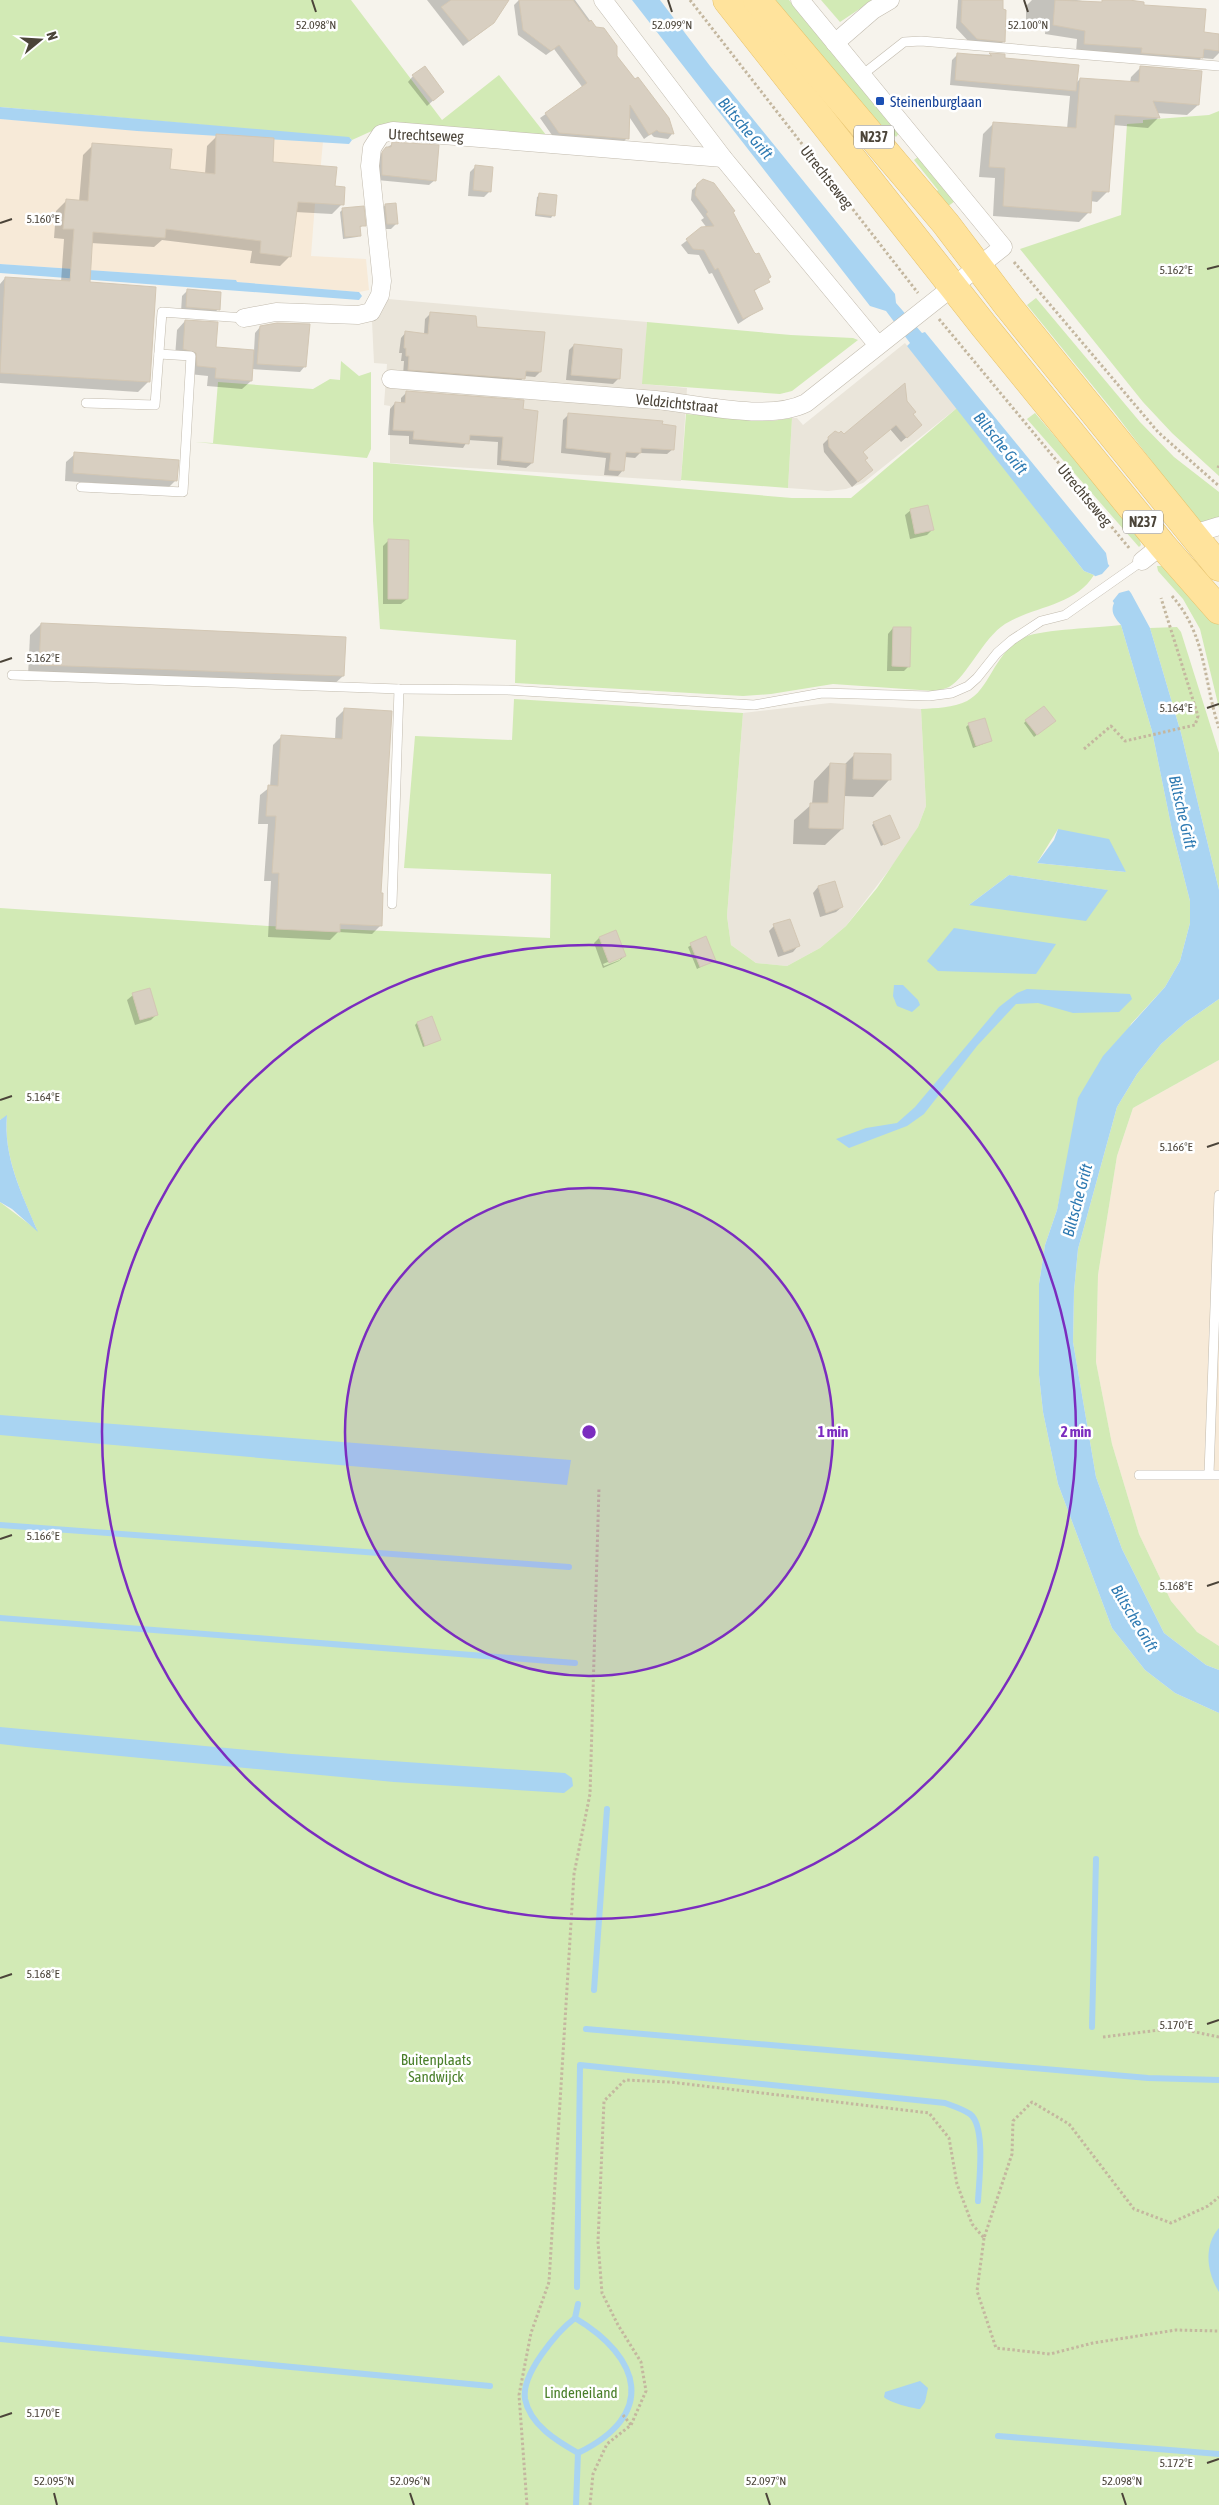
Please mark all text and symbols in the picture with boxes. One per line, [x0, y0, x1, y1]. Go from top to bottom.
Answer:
north arrow [15, 15, 65, 65]
text: 52.098°N [296, 18, 336, 32]
text: 52.099°N [652, 18, 692, 32]
text: 52.100°N [1008, 18, 1048, 32]
text: N [43, 30, 61, 42]
place label: Steinenburglaan [890, 93, 982, 110]
water label: Biltsche Grift [715, 94, 777, 163]
marker: Steinenburglaan [874, 95, 886, 107]
street label: Utrechtseweg [388, 125, 465, 145]
road number: N237 [854, 125, 894, 148]
street label: Utrechtseweg [797, 142, 857, 212]
text: 5.160°E [26, 212, 60, 226]
text: 5.162°E [1159, 263, 1193, 277]
street label: Veldzichtstraat [635, 390, 719, 416]
water label: Biltsche Grift [970, 408, 1032, 478]
street label: Utrechtseweg [1054, 461, 1116, 530]
road number: N237 [1123, 511, 1163, 534]
text: 5.162°E [26, 651, 60, 665]
text: 5.164°E [1159, 701, 1193, 715]
water label: Biltsche Grift [1166, 774, 1200, 851]
text: 5.164°E [26, 1090, 60, 1104]
text: 5.166°E [1159, 1140, 1193, 1154]
water label: Biltsche Grift [1059, 1161, 1095, 1238]
centre of rings [580, 1423, 598, 1441]
text: 1 min [818, 1423, 848, 1440]
text: 2 min [1061, 1423, 1091, 1440]
text: 5.166°E [26, 1529, 60, 1543]
text: 5.168°E [1159, 1579, 1193, 1593]
water label: Biltsche Grift [1108, 1581, 1162, 1655]
text: 5.168°E [26, 1967, 60, 1981]
text: 5.170°E [1159, 2018, 1193, 2032]
park label: Buitenplaats Sandwijck [401, 2051, 471, 2085]
park label: Lindeneiland [544, 2384, 618, 2401]
text: 5.170°E [26, 2406, 60, 2420]
text: 5.172°E [1159, 2456, 1193, 2470]
text: 52.095°N [34, 2474, 74, 2488]
text: 52.096°N [390, 2474, 430, 2488]
text: 52.097°N [746, 2474, 786, 2488]
text: 52.098°N [1102, 2474, 1142, 2488]

